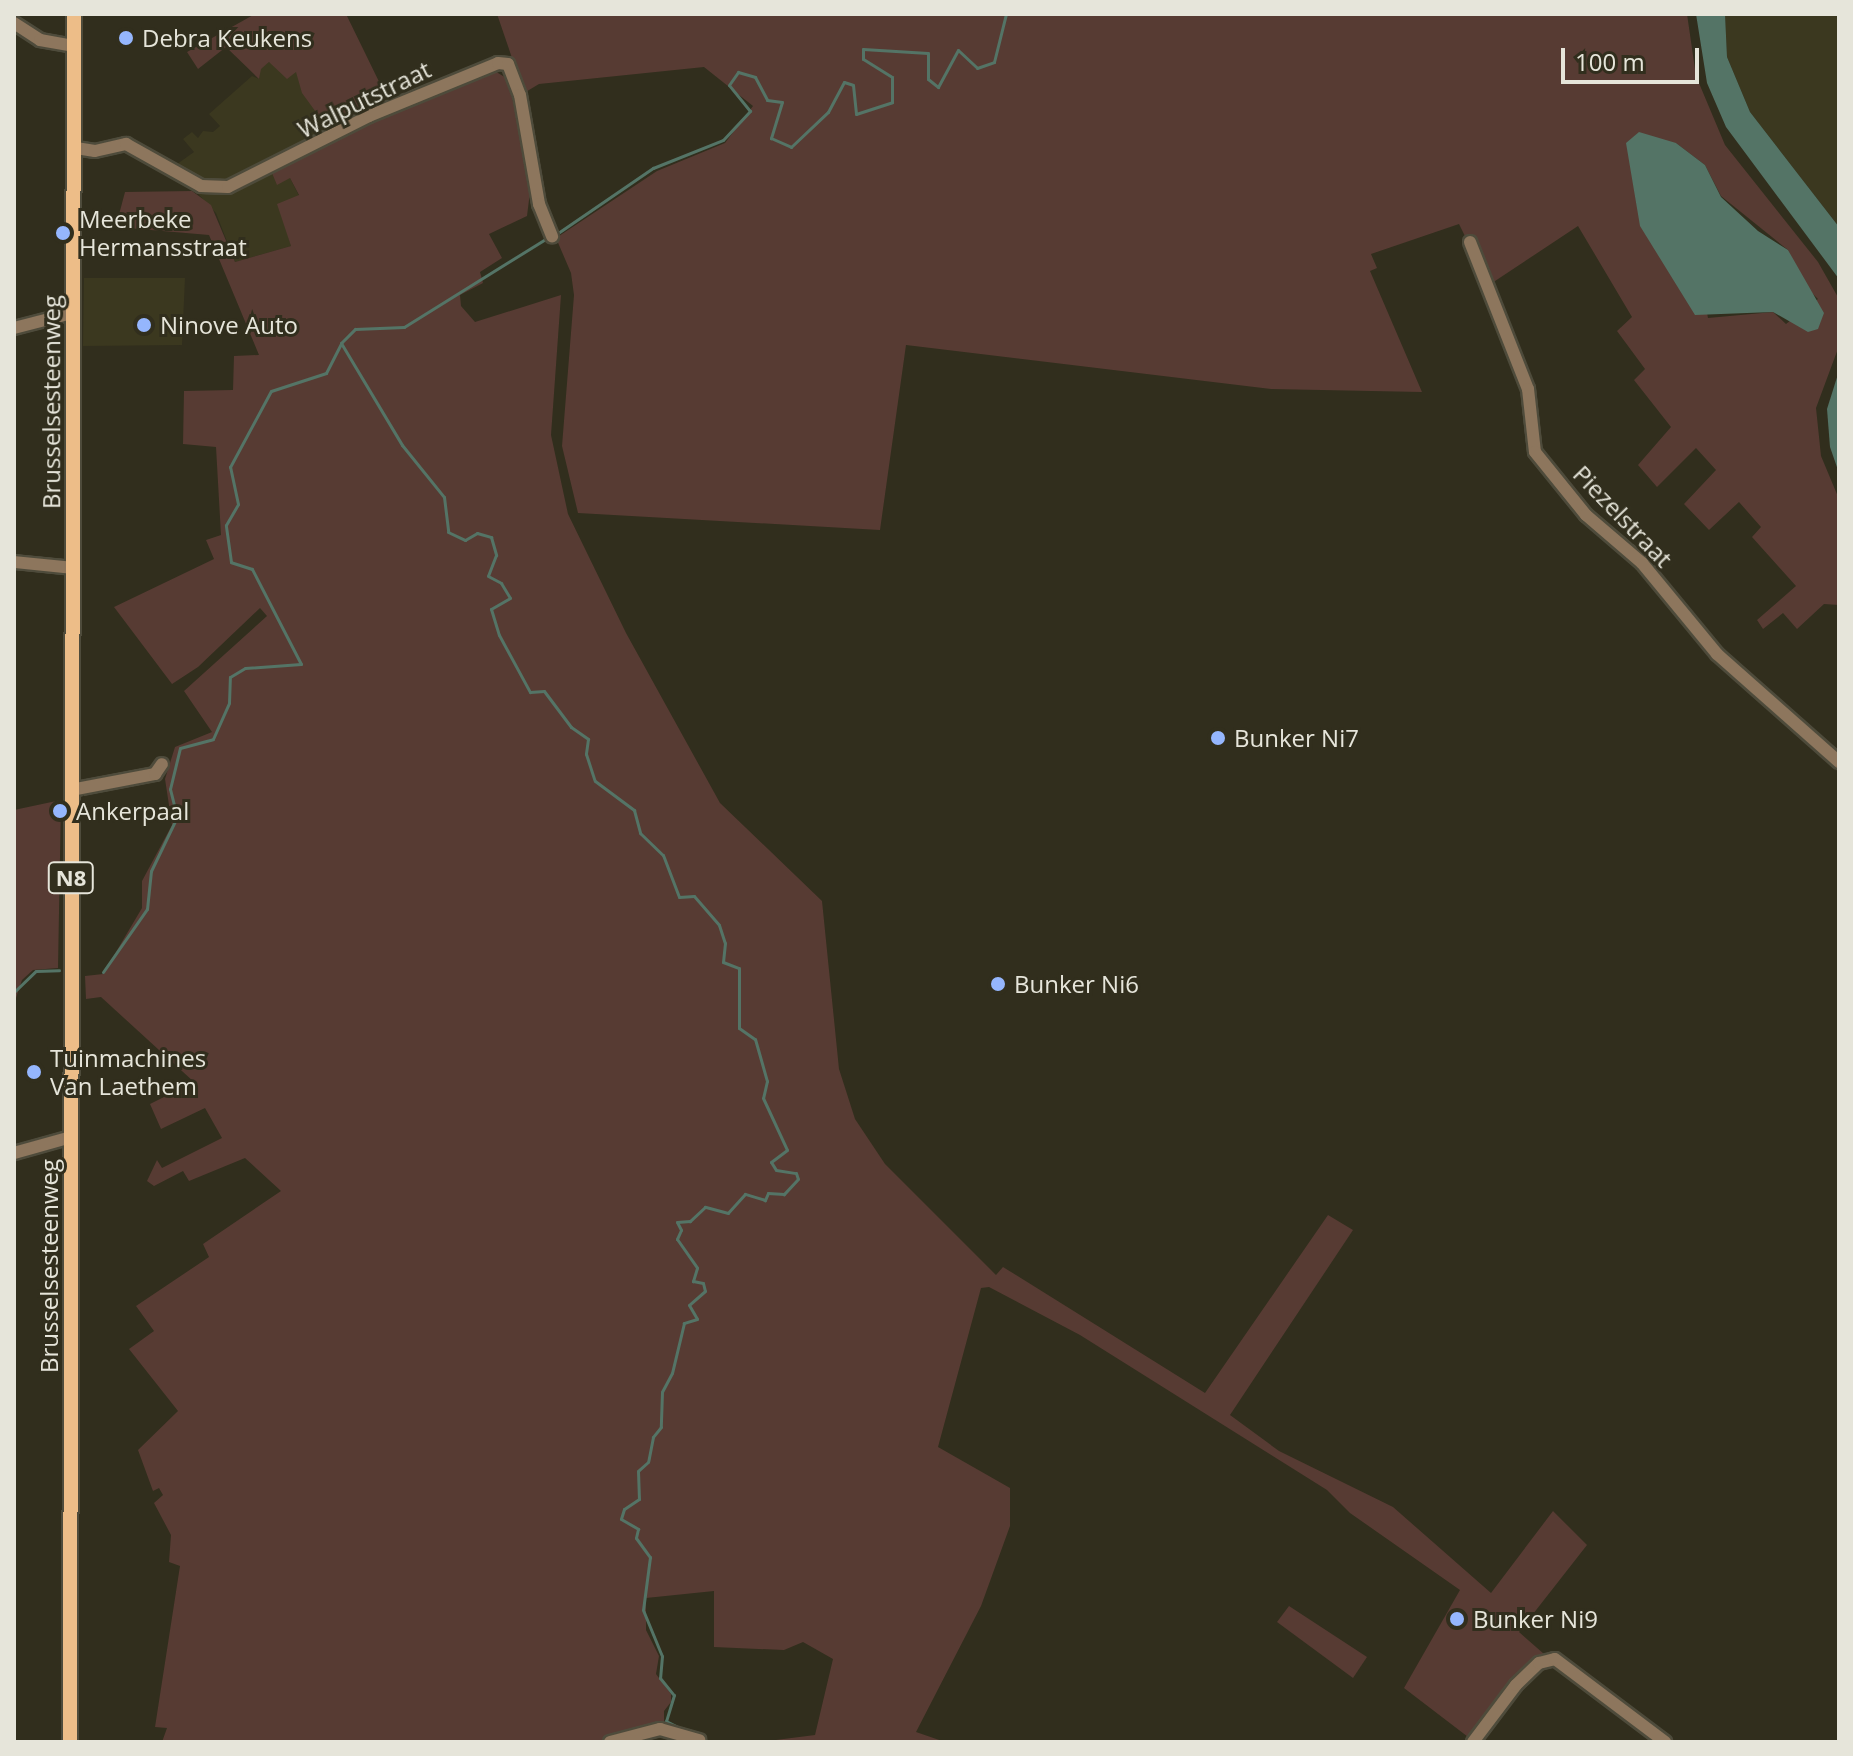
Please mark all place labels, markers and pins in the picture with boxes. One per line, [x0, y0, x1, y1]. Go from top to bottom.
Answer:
place label: Debra Keukens [142, 24, 312, 52]
marker: Debra Keukens [117, 29, 135, 47]
place label: Meerbeke Hermansstraat [79, 205, 247, 261]
marker: Meerbeke Hermansstraat [54, 224, 72, 242]
place label: Ninove Auto [160, 311, 298, 339]
marker: Ninove Auto [135, 316, 153, 334]
place label: Bunker Ni7 [1234, 724, 1359, 752]
marker: Bunker Ni7 [1209, 729, 1227, 747]
place label: Ankerpaal [76, 797, 189, 825]
marker: Ankerpaal [51, 802, 69, 820]
place label: Bunker Ni6 [1014, 970, 1139, 998]
marker: Bunker Ni6 [989, 975, 1007, 993]
place label: Tuinmachines Van Laethem [50, 1044, 206, 1100]
marker: Tuinmachines Van Laethem [25, 1063, 43, 1081]
place label: Bunker Ni9 [1473, 1605, 1598, 1633]
marker: Bunker Ni9 [1448, 1610, 1466, 1628]

